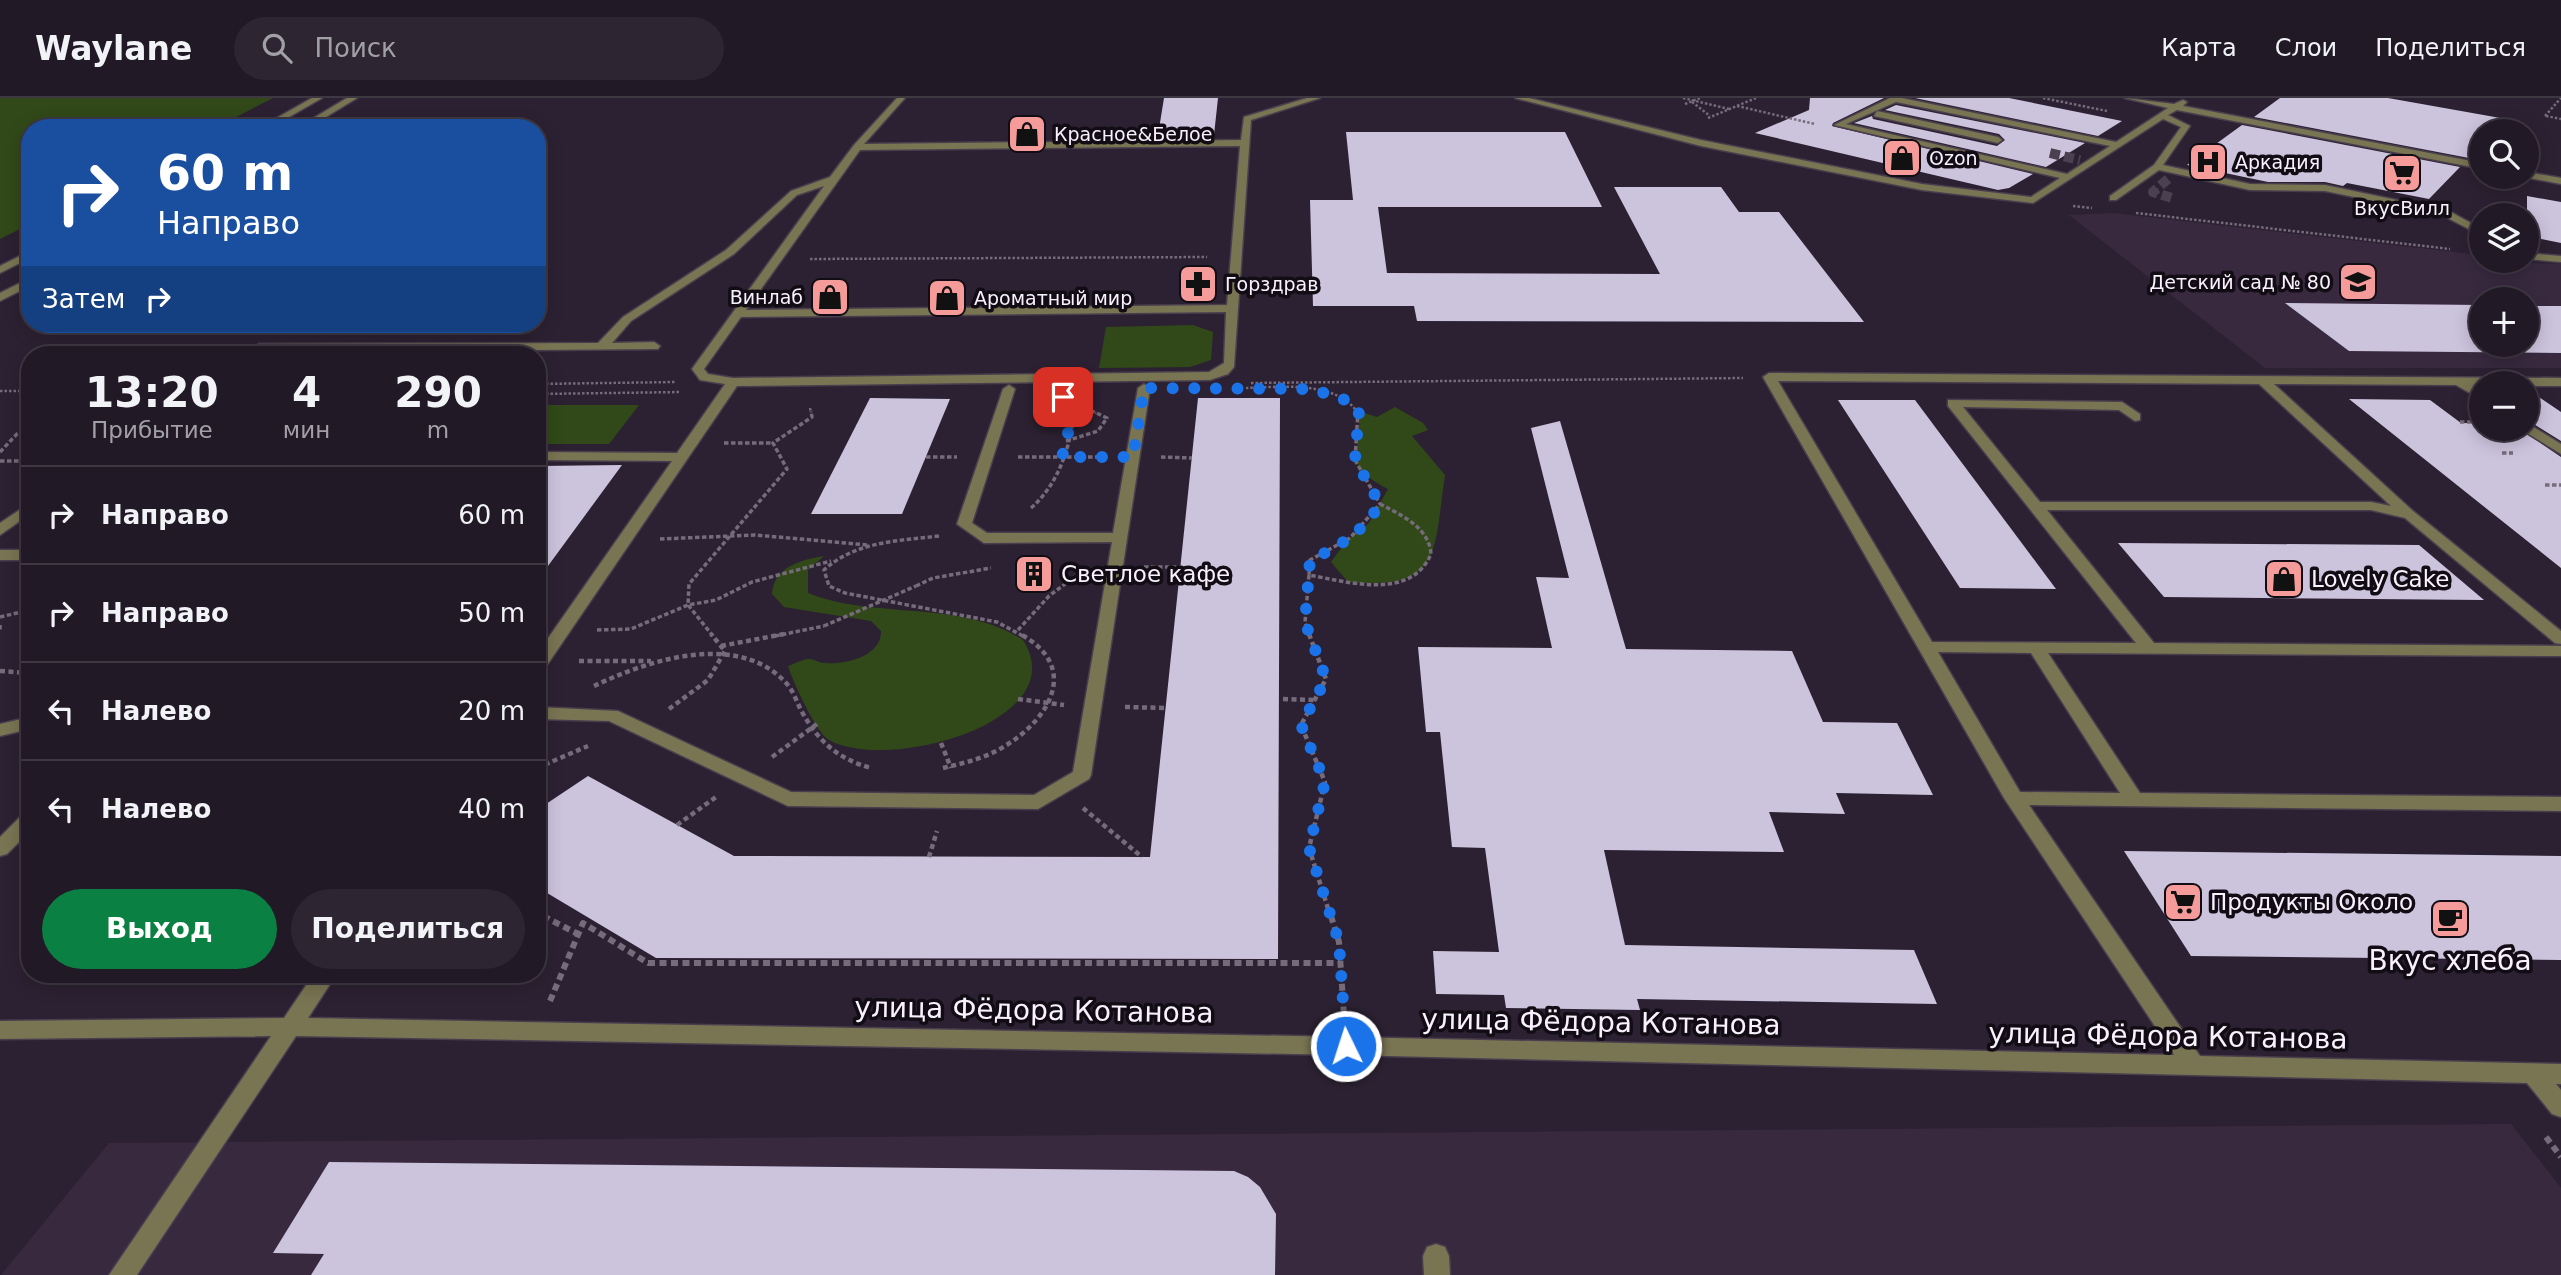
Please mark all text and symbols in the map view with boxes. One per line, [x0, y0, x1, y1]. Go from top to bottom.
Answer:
search box [234, 17, 724, 80]
text: Waylane [35, 29, 192, 68]
icon: search [258, 29, 296, 67]
text: Поиск [314, 33, 397, 63]
text: Карта [2161, 34, 2237, 62]
text: Слои [2275, 34, 2337, 62]
text: Поделиться [2375, 34, 2526, 62]
shop icon: Красное&Белое [1006, 113, 1048, 155]
map controls [2469, 119, 2539, 441]
button: search [2469, 119, 2539, 189]
place label: Красное&Белое [1054, 123, 1212, 145]
shop icon: Ozon [1881, 137, 1923, 179]
hospital icon: Аркадия [2187, 141, 2229, 183]
text: 60 m [157, 145, 293, 202]
icon: right [42, 147, 133, 238]
place label: Ozon [1929, 147, 1978, 169]
place label: Аркадия [2235, 151, 2320, 173]
supermarket icon: ВкусВилл [2381, 152, 2423, 194]
place label: ВкусВилл [2354, 197, 2450, 219]
button: layers [2469, 203, 2539, 273]
text: Направо [157, 204, 300, 242]
school or university icon: Детский сад № 80 [2337, 261, 2379, 303]
pharmacy icon: Горздрав [1177, 263, 1219, 305]
place label: Детский сад № 80 [2149, 271, 2331, 293]
place label: Горздрав [1225, 273, 1318, 295]
shop icon: Винлаб [809, 276, 851, 318]
shop icon: Ароматный мир [926, 277, 968, 319]
icon: right [139, 280, 177, 318]
text: Затем [42, 284, 125, 314]
place label: Винлаб [730, 286, 803, 308]
place label: Ароматный мир [974, 287, 1132, 309]
button: + [2469, 287, 2539, 357]
pin [1033, 367, 1093, 427]
text: 13:20 [85, 368, 219, 417]
text: 4 [292, 368, 321, 417]
text: 290 [394, 368, 482, 417]
button: − [2469, 371, 2539, 441]
icon: arrive [1044, 378, 1082, 416]
text: Прибытие [91, 417, 213, 443]
text: мин [283, 417, 330, 443]
text: m [427, 417, 449, 443]
icon: right [42, 496, 80, 534]
text: Направо [101, 500, 229, 530]
text: 60 m [458, 500, 525, 530]
building icon: Светлое кафе [1013, 553, 1055, 595]
shop icon: Lovely Cake [2263, 558, 2305, 600]
place label: Светлое кафе [1061, 561, 1230, 587]
place label: Lovely Cake [2311, 566, 2449, 592]
icon: right [42, 594, 80, 632]
text: Направо [101, 598, 229, 628]
text: 50 m [458, 598, 525, 628]
icon: left [42, 692, 80, 730]
text: Налево [101, 696, 211, 726]
text: 20 m [458, 696, 525, 726]
icon: left [42, 790, 80, 828]
text: Налево [101, 794, 211, 824]
text: 40 m [458, 794, 525, 824]
supermarket icon: Продукты Около [2162, 881, 2204, 923]
button: Выход [42, 889, 277, 969]
button: Поделиться [291, 889, 525, 969]
place label: Продукты Около [2210, 889, 2413, 915]
cafe icon: Вкус хлеба [2429, 898, 2471, 940]
place label: Вкус хлеба [2368, 944, 2532, 977]
street label: улица Фёдора Котанова [854, 990, 1214, 1030]
street label: улица Фёдора Котанова [1421, 1002, 1781, 1042]
position arrow [1309, 1009, 1383, 1083]
street label: улица Фёдора Котанова [1988, 1016, 2348, 1056]

